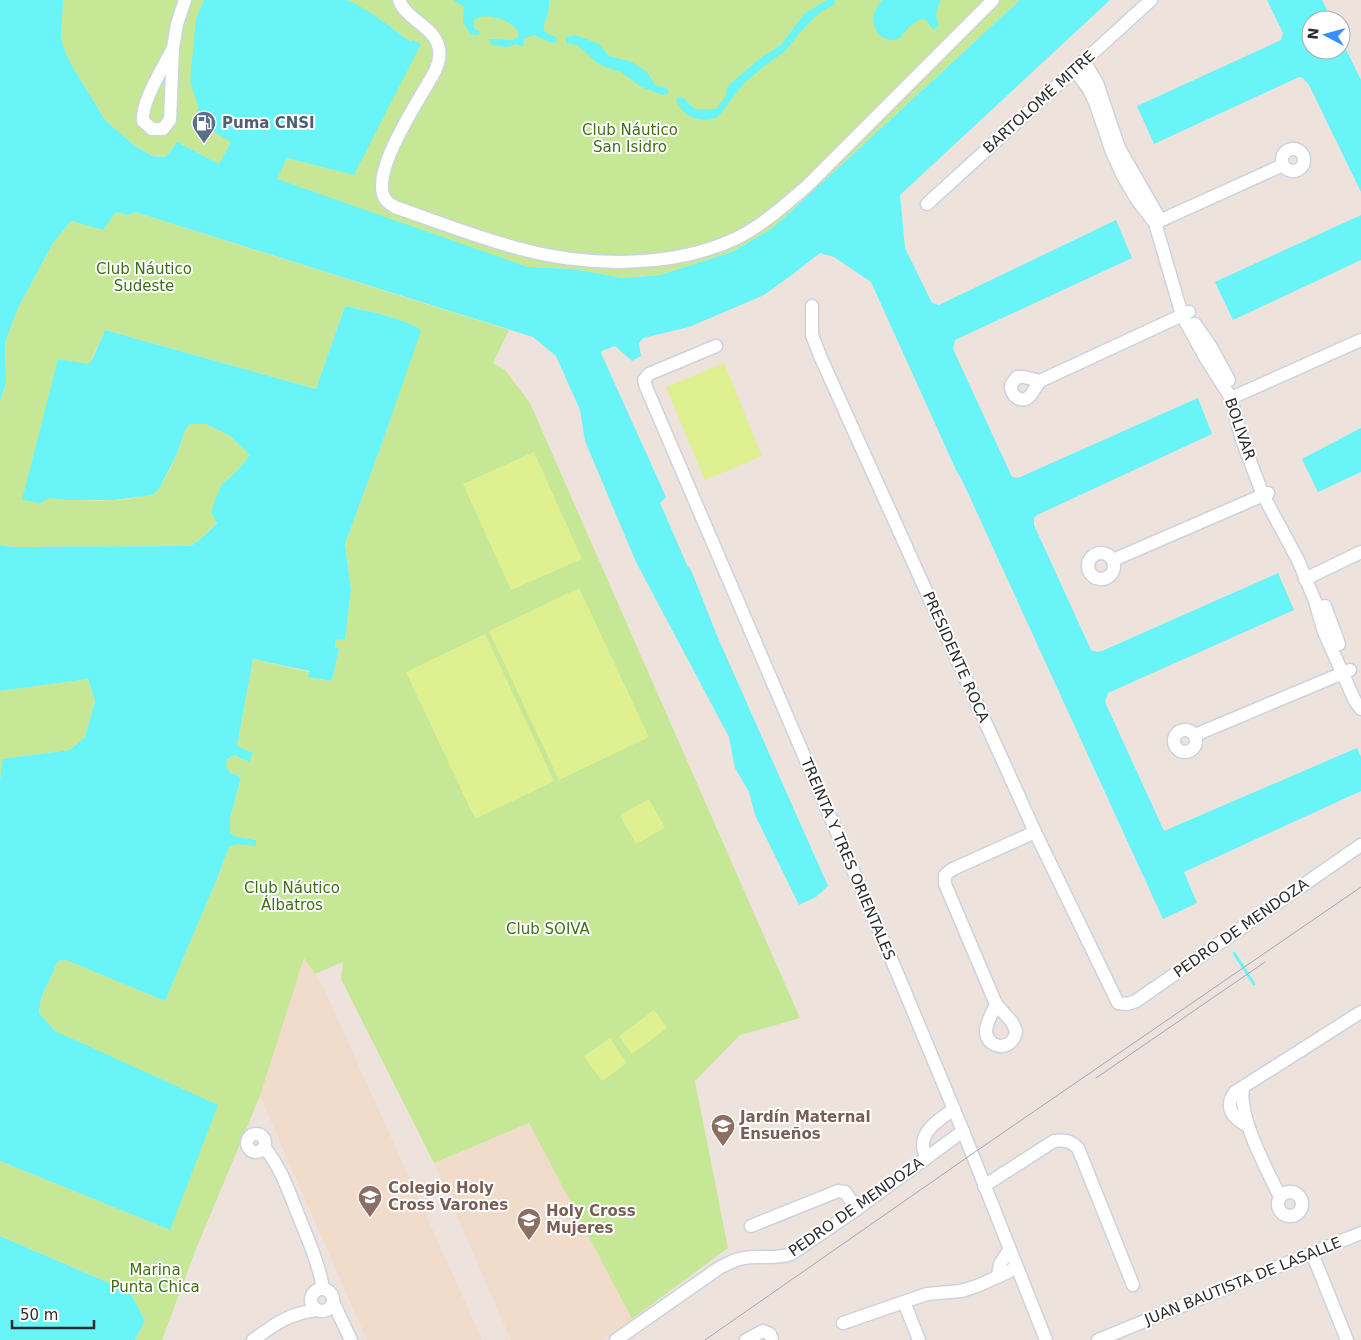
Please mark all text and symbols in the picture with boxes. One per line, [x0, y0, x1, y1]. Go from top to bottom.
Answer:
north arrow [1301, 10, 1351, 60]
text: N [1305, 27, 1322, 40]
street label: BARTOLOMÉ MITRE [979, 46, 1099, 157]
fuel station icon: Puma CNSI [191, 110, 217, 144]
place label: Puma CNSI [222, 114, 315, 132]
park label: Club Náutico San Isidro [582, 121, 678, 156]
park label: Club Náutico Sudeste [96, 260, 192, 295]
street label: BOLIVAR [1221, 396, 1259, 462]
street label: PRESIDENTE ROCA [919, 589, 993, 726]
street label: TREINTA Y TRES ORIENTALES [797, 754, 899, 963]
street label: PEDRO DE MENDOZA [1170, 874, 1312, 981]
park label: Club Náutico Álbatros [244, 879, 340, 914]
park label: Club SOIVA [506, 920, 591, 938]
place label: Jardín Maternal Ensueños [739, 1108, 871, 1143]
school or university icon: Jardín Maternal Ensueños [710, 1113, 736, 1147]
street label: PEDRO DE MENDOZA [785, 1153, 927, 1260]
place label: Colegio Holy Cross Varones [388, 1179, 508, 1214]
school or university icon: Colegio Holy Cross Varones [357, 1184, 383, 1218]
place label: Holy Cross Mujeres [546, 1202, 636, 1237]
school or university icon: Holy Cross Mujeres [516, 1207, 542, 1241]
street label: JUAN BAUTISTA DE LASALLE [1141, 1233, 1344, 1329]
park label: Marina Punta Chica [110, 1261, 200, 1296]
scale bar [12, 1298, 95, 1330]
text: 50 m [20, 1306, 58, 1324]

